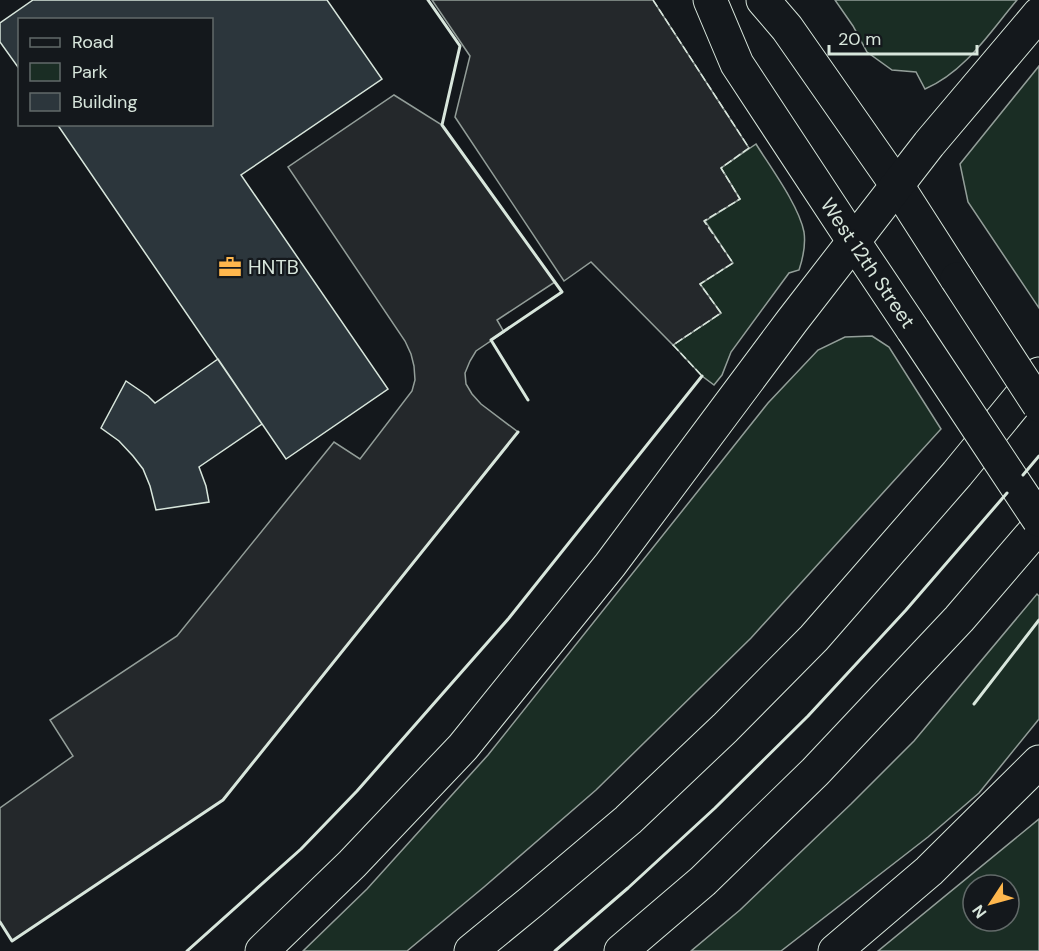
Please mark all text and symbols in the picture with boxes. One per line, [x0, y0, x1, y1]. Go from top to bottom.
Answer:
legend [18, 18, 213, 126]
scale bar [829, 18, 978, 56]
text: 20 m [838, 27, 881, 51]
text: Road [72, 30, 114, 54]
text: Park [72, 60, 108, 84]
text: Building [72, 90, 137, 114]
street label: West 12th Street [815, 193, 921, 333]
office icon: HNTB [217, 254, 243, 280]
place label: HNTB [248, 254, 299, 280]
north arrow [961, 873, 1021, 933]
text: N [967, 901, 991, 922]

